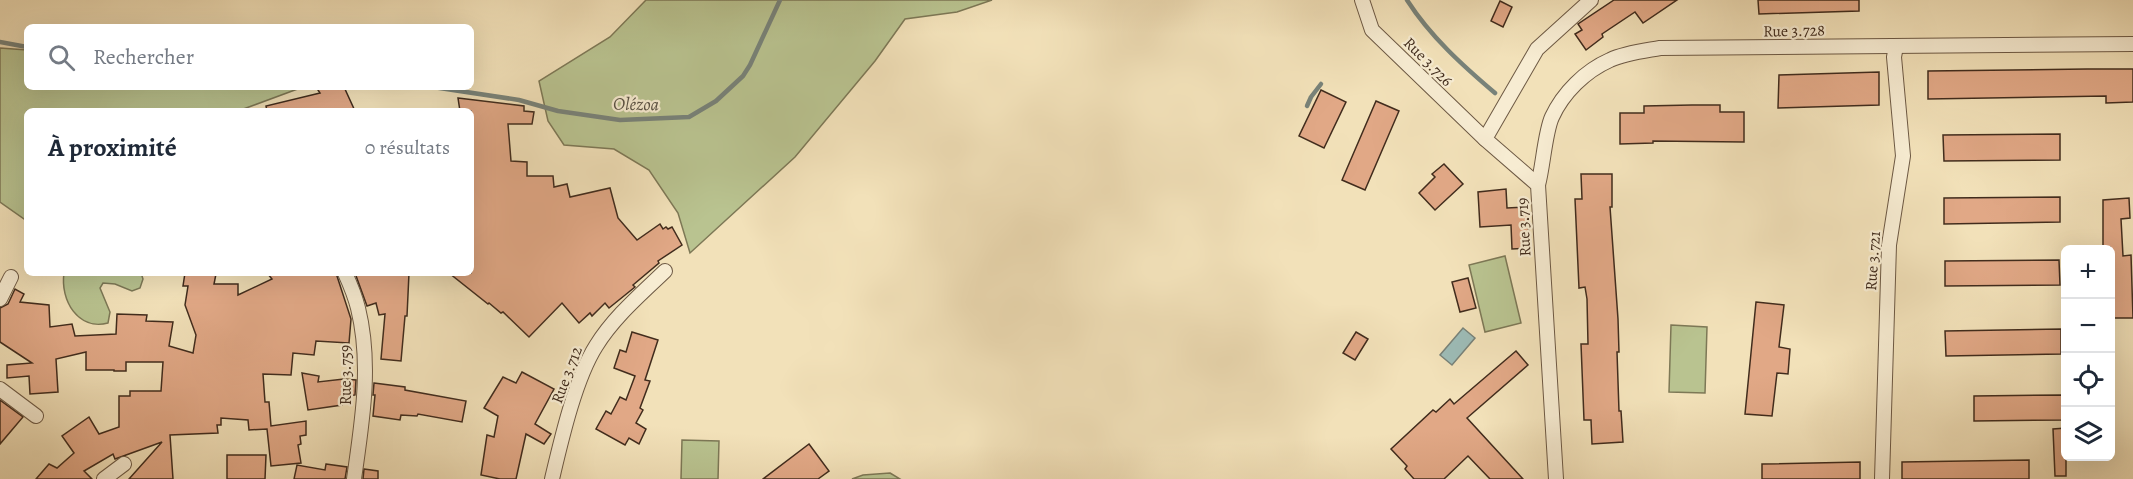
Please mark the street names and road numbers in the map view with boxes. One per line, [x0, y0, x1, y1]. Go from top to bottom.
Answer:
street label: Rue 3.728 [1763, 19, 1825, 43]
street label: Rue 3.726 [1398, 32, 1458, 92]
street label: Rue 3.719 [1511, 197, 1537, 257]
street label: Rue 3.721 [1860, 230, 1886, 292]
street label: Rue 3.712 [546, 343, 588, 407]
street label: Rue 3.759 [335, 345, 357, 405]

